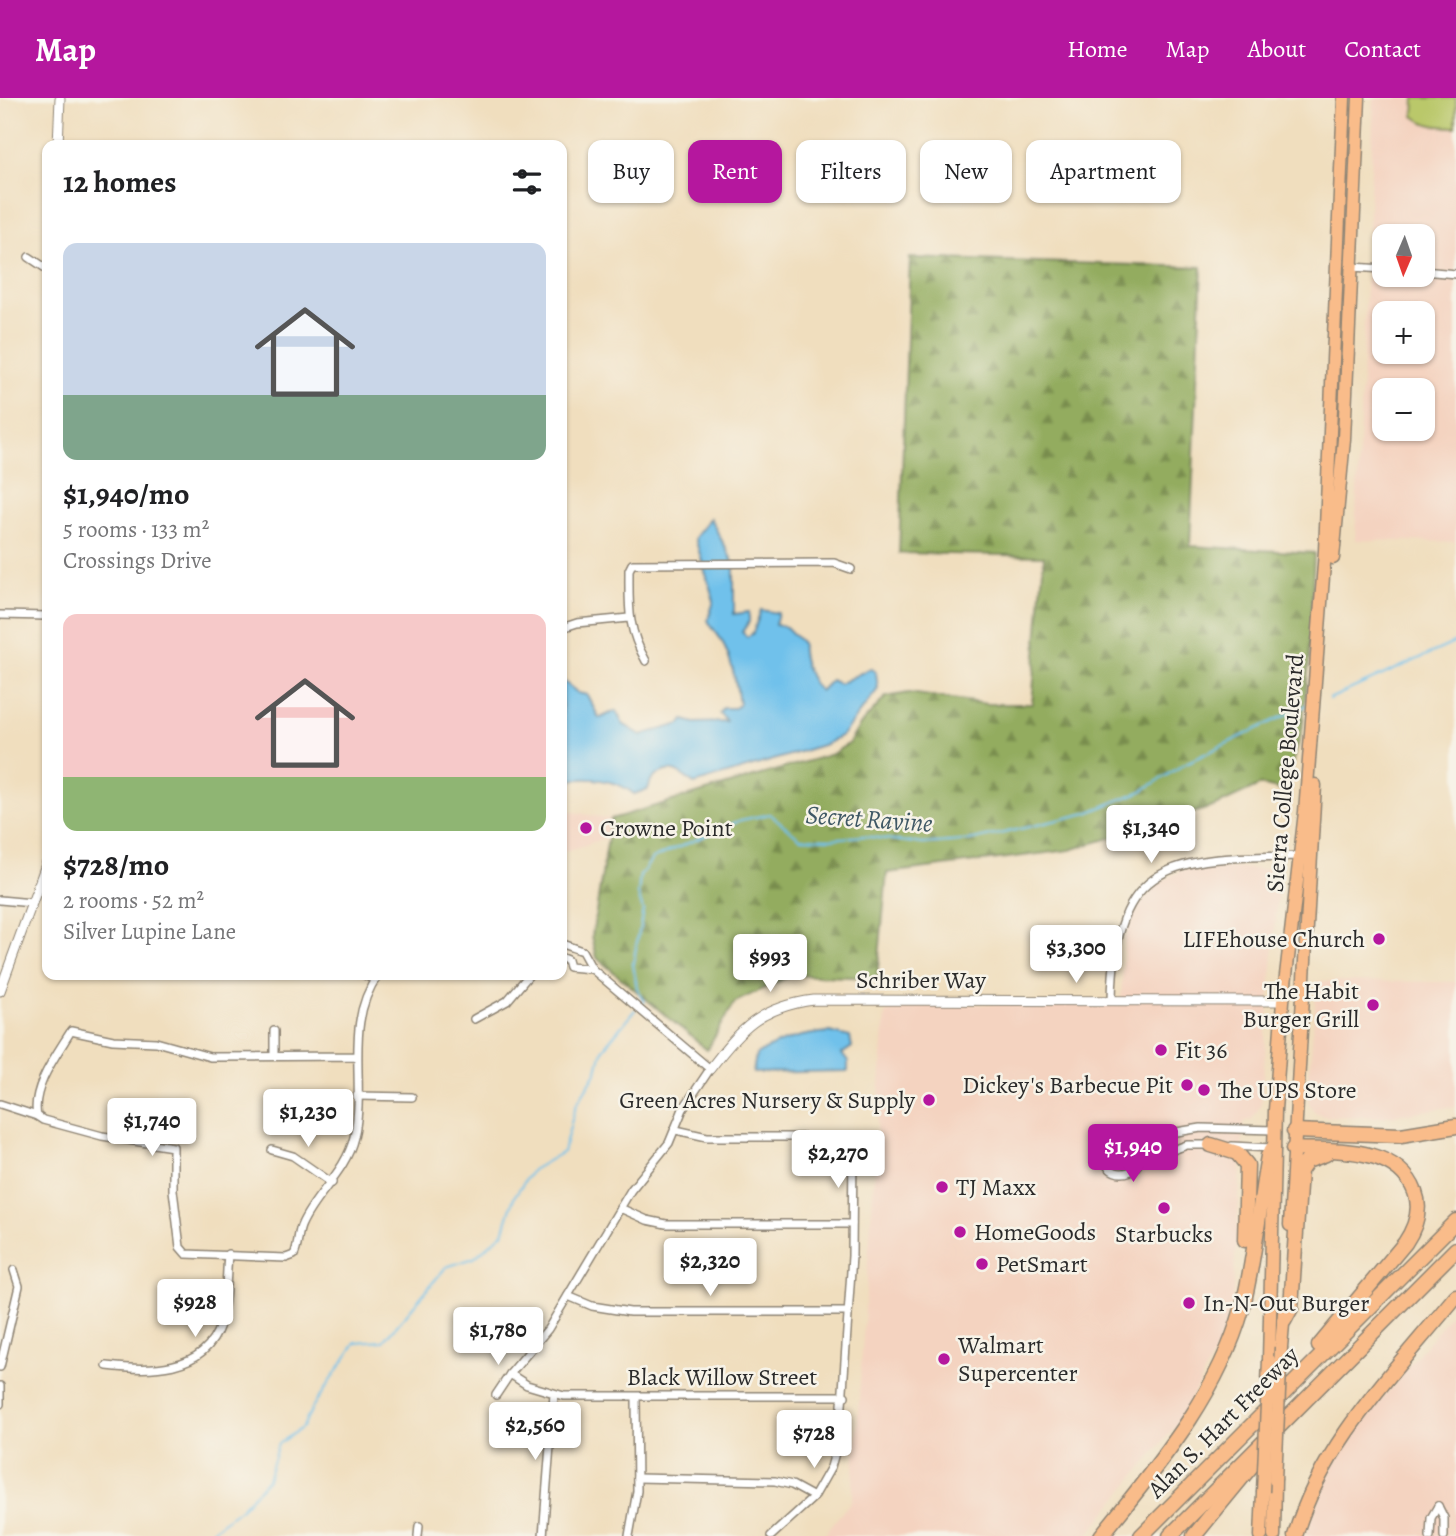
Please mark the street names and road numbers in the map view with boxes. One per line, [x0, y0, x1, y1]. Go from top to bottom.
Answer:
street label: Sierra College Boulevard [1259, 652, 1311, 894]
street label: Schriber Way [856, 964, 986, 996]
street label: Alan S. Hart Freeway [1139, 1339, 1306, 1506]
street label: Black Willow Street [627, 1361, 817, 1393]

